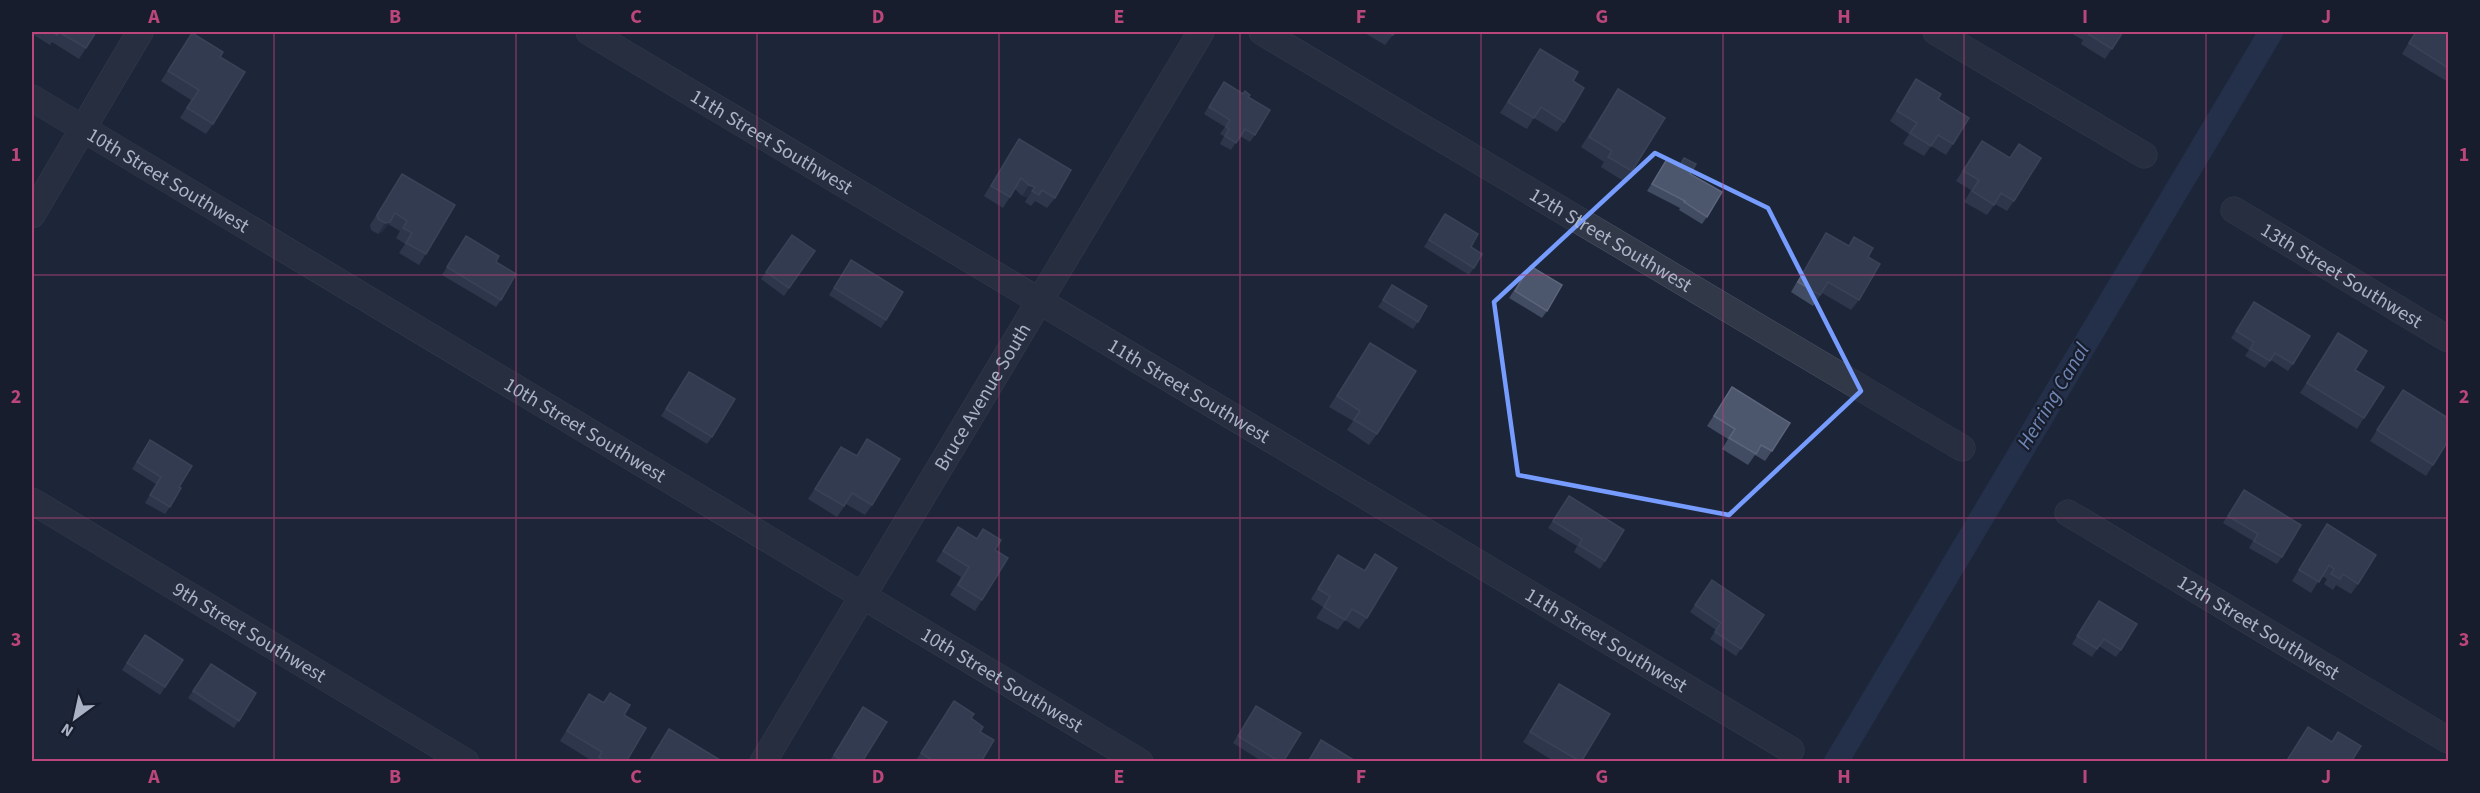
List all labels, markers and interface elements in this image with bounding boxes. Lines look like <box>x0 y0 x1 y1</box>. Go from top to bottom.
text: A <box>147 3 160 31</box>
text: B <box>389 3 401 31</box>
text: C <box>630 3 642 31</box>
text: D <box>872 3 884 31</box>
text: E <box>1114 3 1124 31</box>
text: F <box>1356 3 1366 31</box>
text: G <box>1596 3 1608 31</box>
text: H <box>1837 3 1851 31</box>
text: I <box>2082 3 2088 31</box>
text: J <box>2321 3 2331 31</box>
street label: 11th Street Southwest <box>685 83 858 202</box>
street label: 10th Street Southwest <box>81 121 255 240</box>
text: 1 <box>11 141 21 169</box>
text: 1 <box>2459 141 2469 169</box>
street label: 12th Street Southwest <box>1524 181 1697 300</box>
street label: 13th Street Southwest <box>2255 216 2428 336</box>
street label: Bruce Avenue South <box>928 318 1038 476</box>
street label: 11th Street Southwest <box>1102 332 1275 451</box>
water label: Herring Canal <box>2009 337 2097 455</box>
street label: 10th Street Southwest <box>498 371 671 490</box>
text: 2 <box>11 383 21 411</box>
text: 2 <box>2459 383 2469 411</box>
street label: 12th Street Southwest <box>2172 568 2345 687</box>
street label: 9th Street Southwest <box>167 576 331 690</box>
street label: 11th Street Southwest <box>1519 581 1693 700</box>
street label: 10th Street Southwest <box>915 621 1088 740</box>
text: 3 <box>11 626 21 654</box>
text: 3 <box>2459 626 2469 654</box>
north arrow <box>45 688 105 748</box>
text: N <box>57 718 78 742</box>
text: A <box>147 763 160 791</box>
text: B <box>389 763 401 791</box>
text: C <box>630 763 642 791</box>
text: D <box>872 763 884 791</box>
text: E <box>1114 763 1124 791</box>
text: F <box>1356 763 1366 791</box>
text: G <box>1596 763 1608 791</box>
text: H <box>1837 763 1851 791</box>
text: I <box>2082 763 2088 791</box>
text: J <box>2321 763 2331 791</box>

